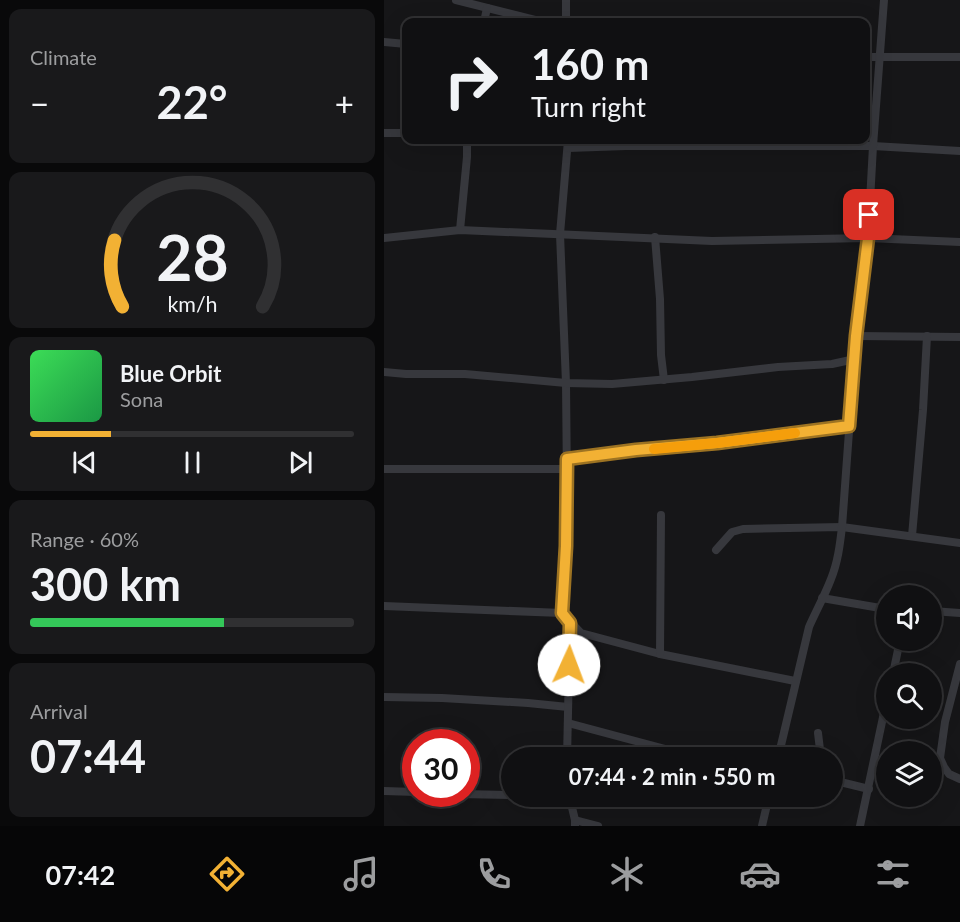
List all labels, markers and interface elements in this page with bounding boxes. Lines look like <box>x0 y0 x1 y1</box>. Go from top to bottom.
text: 160 m <box>531 39 649 89</box>
icon: right <box>432 42 510 120</box>
text: Climate <box>30 45 97 69</box>
text: 22° <box>157 75 227 129</box>
text: − <box>30 83 49 123</box>
text: + <box>335 83 354 123</box>
text: Turn right <box>531 90 646 123</box>
pin <box>843 189 894 240</box>
icon: arrive <box>852 198 885 231</box>
text: 28 <box>156 219 228 294</box>
text: km/h <box>167 291 217 317</box>
text: Blue Orbit <box>120 360 221 387</box>
text: Sona <box>120 387 163 411</box>
icon: previous <box>68 446 101 479</box>
icon: pause <box>176 446 209 479</box>
icon: next <box>284 446 317 479</box>
text: Range · 60% <box>30 527 139 551</box>
text: 300 km <box>30 557 181 611</box>
map controls <box>876 585 942 807</box>
button: sound <box>876 585 942 651</box>
position arrow <box>537 633 601 697</box>
button: search <box>876 663 942 729</box>
text: Arrival <box>30 699 88 723</box>
text: 07:44 <box>30 729 146 783</box>
speed limit sign: 30 <box>402 729 480 807</box>
button: layers <box>876 741 942 807</box>
text: 07:44 · 2 min · 550 m <box>569 763 775 790</box>
icon: directions <box>206 853 248 895</box>
icon: music <box>340 853 382 895</box>
icon: phone <box>473 853 515 895</box>
icon: climate <box>606 853 648 895</box>
icon: car <box>739 853 781 895</box>
icon: filters <box>872 853 914 895</box>
text: 07:42 <box>46 858 115 891</box>

